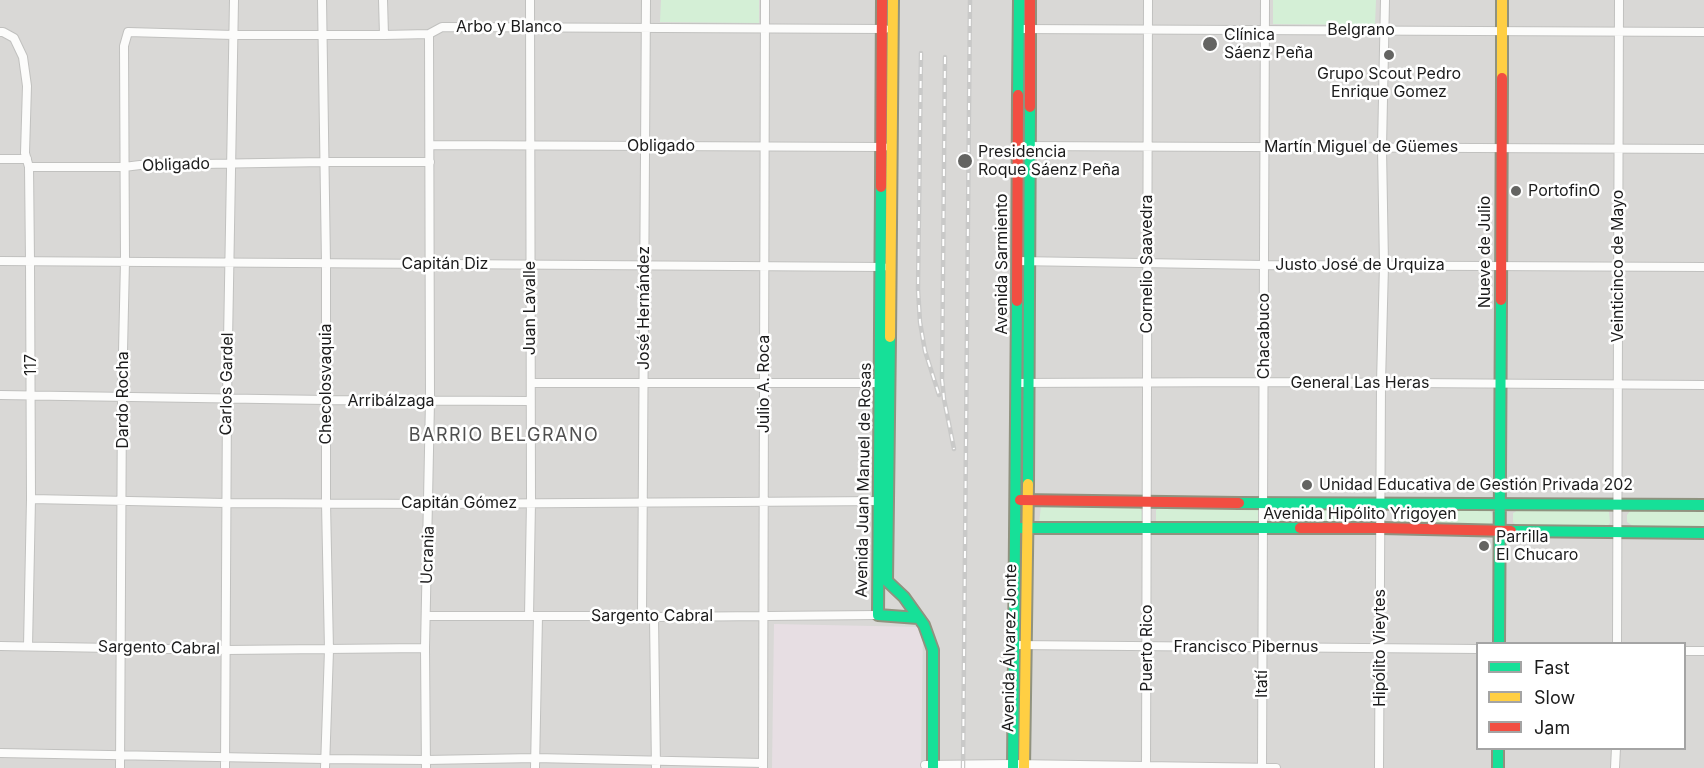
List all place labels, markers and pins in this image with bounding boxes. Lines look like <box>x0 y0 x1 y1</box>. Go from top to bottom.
place label: Clínica Sáenz Peña <box>1224 25 1313 63</box>
marker: Clínica Sáenz Peña <box>1201 35 1219 53</box>
marker: Grupo Scout Pedro Enrique Gomez <box>1382 48 1396 62</box>
place label: Grupo Scout Pedro Enrique Gomez <box>1317 64 1461 102</box>
place label: Presidencia Roque Sáenz Peña <box>978 142 1120 180</box>
marker: Presidencia Roque Sáenz Peña <box>956 152 974 170</box>
place label: PortofinO <box>1528 181 1600 201</box>
marker: PortofinO <box>1509 184 1523 198</box>
place label: Unidad Educativa de Gestión Privada 202 <box>1319 475 1633 495</box>
marker: Unidad Educativa de Gestión Privada 202 <box>1300 478 1314 492</box>
place label: Parrilla El Chucaro <box>1496 527 1578 565</box>
marker: Parrilla El Chucaro <box>1477 539 1491 553</box>

